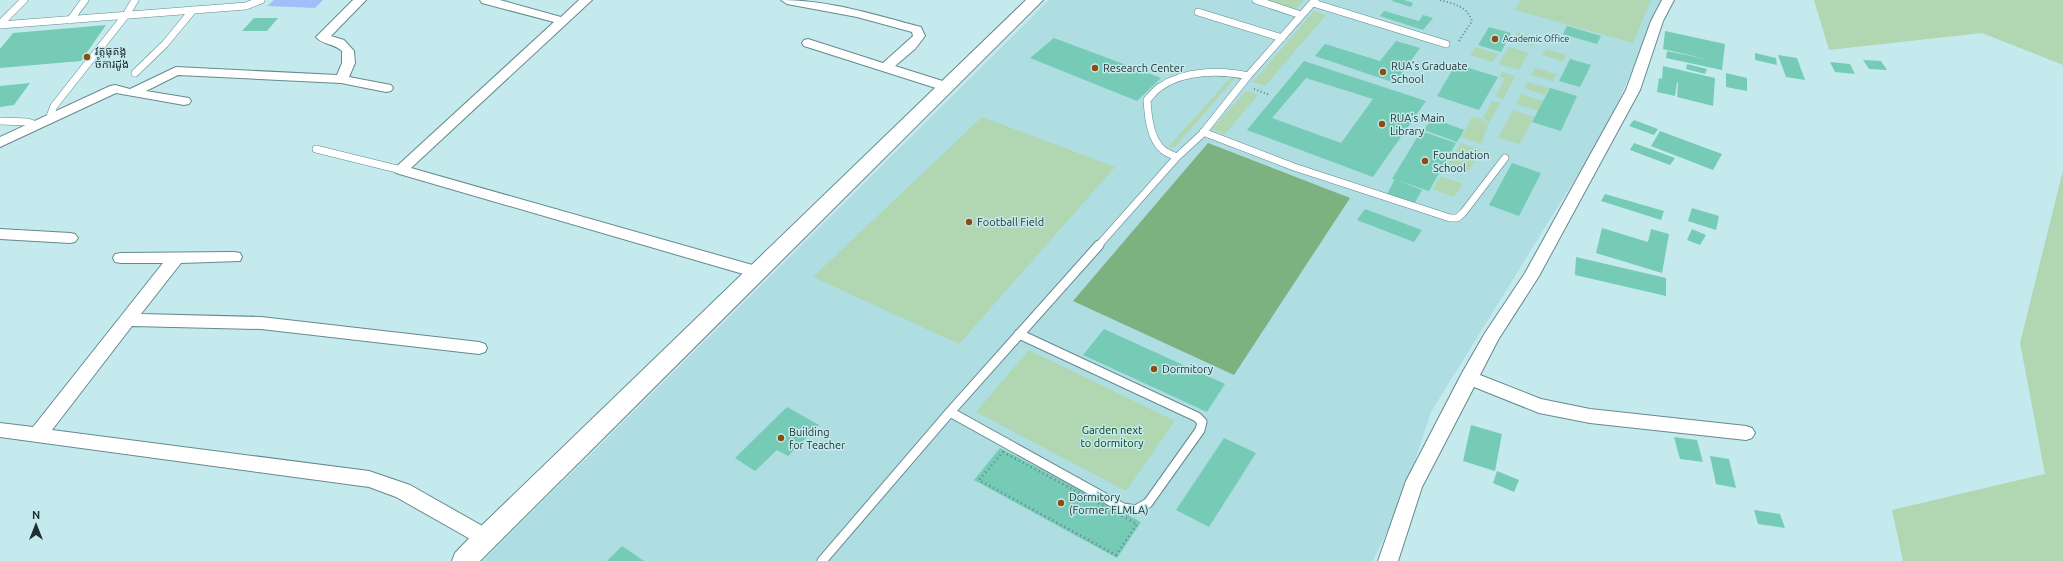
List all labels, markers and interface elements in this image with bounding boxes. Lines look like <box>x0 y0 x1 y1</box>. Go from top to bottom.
marker: Academic Office <box>1490 34 1500 44</box>
place label: Academic Office <box>1503 34 1569 44</box>
place label: វត្តធុតង្គ ចំការដូង <box>95 45 129 71</box>
marker: វត្តធុតង្គ ចំការដូង <box>82 52 92 62</box>
place label: RUA's Graduate School <box>1391 60 1468 85</box>
place label: Research Center <box>1103 62 1185 74</box>
marker: Research Center <box>1090 63 1100 73</box>
marker: RUA's Graduate School <box>1378 67 1388 77</box>
place label: RUA's Main Library <box>1390 112 1445 137</box>
marker: RUA's Main Library <box>1377 119 1387 129</box>
place label: Foundation School <box>1433 149 1490 174</box>
marker: Foundation School <box>1420 156 1430 166</box>
place label: Football Field <box>977 216 1044 228</box>
marker: Football Field <box>964 217 974 227</box>
place label: Dormitory <box>1162 363 1214 375</box>
marker: Dormitory <box>1149 364 1159 374</box>
park label: Garden next to dormitory <box>1081 424 1144 449</box>
place label: Building for Teacher <box>789 426 846 451</box>
marker: Building for Teacher <box>776 433 786 443</box>
place label: Dormitory (Former FLMLA) <box>1069 491 1149 517</box>
marker: Dormitory (Former FLMLA) <box>1056 498 1066 508</box>
north arrow <box>16 505 56 545</box>
text: N <box>32 509 40 521</box>

